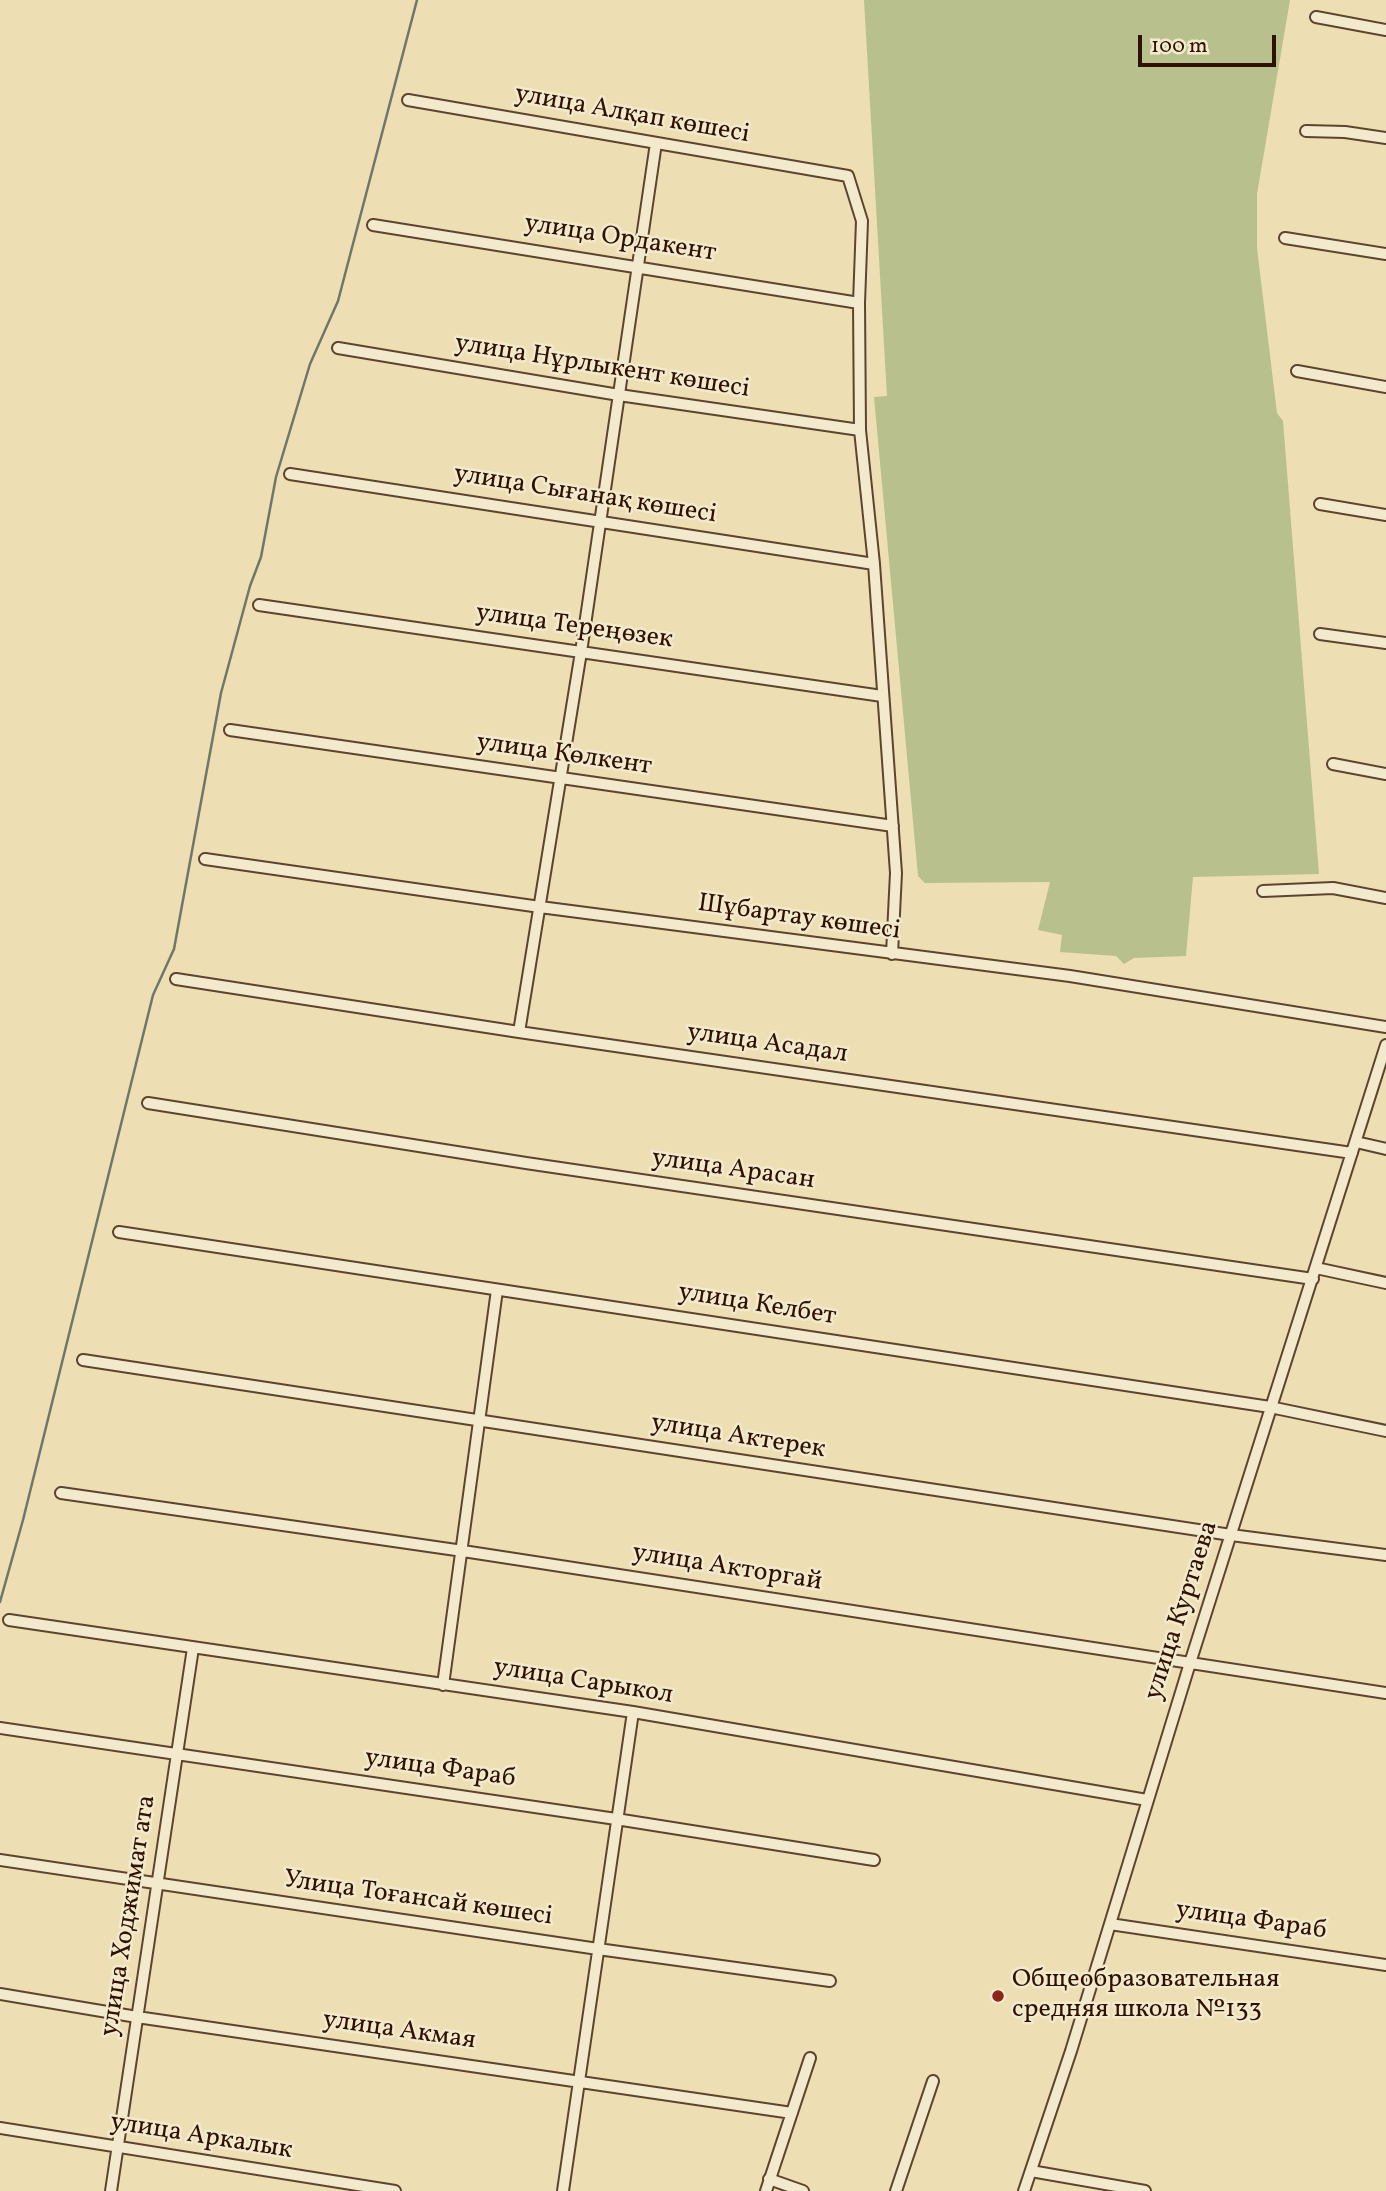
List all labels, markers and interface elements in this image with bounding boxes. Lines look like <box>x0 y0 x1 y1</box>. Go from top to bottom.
scale bar <box>1141 21 1279 65</box>
text: 100 m <box>1151 32 1208 61</box>
street label: улица Алқап көшесі <box>512 80 752 152</box>
street label: улица Ордакент <box>522 209 718 271</box>
street label: улица Нұрлыкент көшесі <box>452 329 752 407</box>
street label: улица Сығанақ көшесі <box>451 460 719 532</box>
street label: улица Тереңөзек <box>473 599 675 657</box>
street label: улица Көлкент <box>474 728 654 784</box>
street label: Шұбартау көшесі <box>696 889 902 949</box>
street label: улица Асадал <box>685 1018 849 1072</box>
street label: улица Арасан <box>650 1144 816 1198</box>
street label: улица Келбет <box>676 1278 838 1334</box>
street label: улица Актерек <box>649 1409 827 1467</box>
street label: улица Куртаева <box>1139 1517 1227 1705</box>
street label: улица Акторгай <box>630 1539 824 1599</box>
street label: улица Сарыкол <box>491 1653 675 1713</box>
street label: улица Фараб <box>362 1744 518 1796</box>
street label: улица Ходжимат ата <box>95 1793 165 2039</box>
street label: Улица Тоғансай көшесі <box>282 1866 554 1934</box>
street label: улица Фараб <box>1173 1896 1329 1948</box>
place label: Общеобразовательная средняя школа №133 <box>1012 1965 1280 2026</box>
marker: Общеобразовательная средняя школа №133 <box>990 1988 1006 2004</box>
street label: улица Акмая <box>321 2006 477 2058</box>
street label: улица Аркалык <box>108 2108 294 2168</box>

